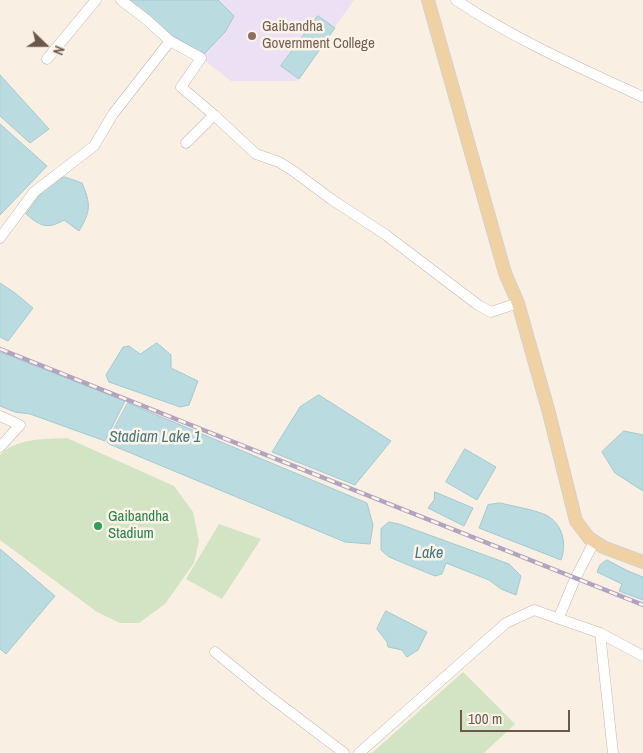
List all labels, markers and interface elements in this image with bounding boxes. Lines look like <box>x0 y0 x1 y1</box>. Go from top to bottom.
place label: Gaibandha Government College <box>262 18 375 53</box>
north arrow <box>20 20 70 70</box>
marker: Gaibandha Government College <box>246 30 258 42</box>
text: N <box>49 43 69 58</box>
water label: Stadiam Lake 1 <box>109 428 201 448</box>
place label: Gaibandha Stadium <box>108 508 169 543</box>
marker: Gaibandha Stadium <box>92 520 104 532</box>
water label: Lake <box>415 544 443 564</box>
scale bar <box>463 700 573 732</box>
text: 100 m <box>468 708 502 729</box>

